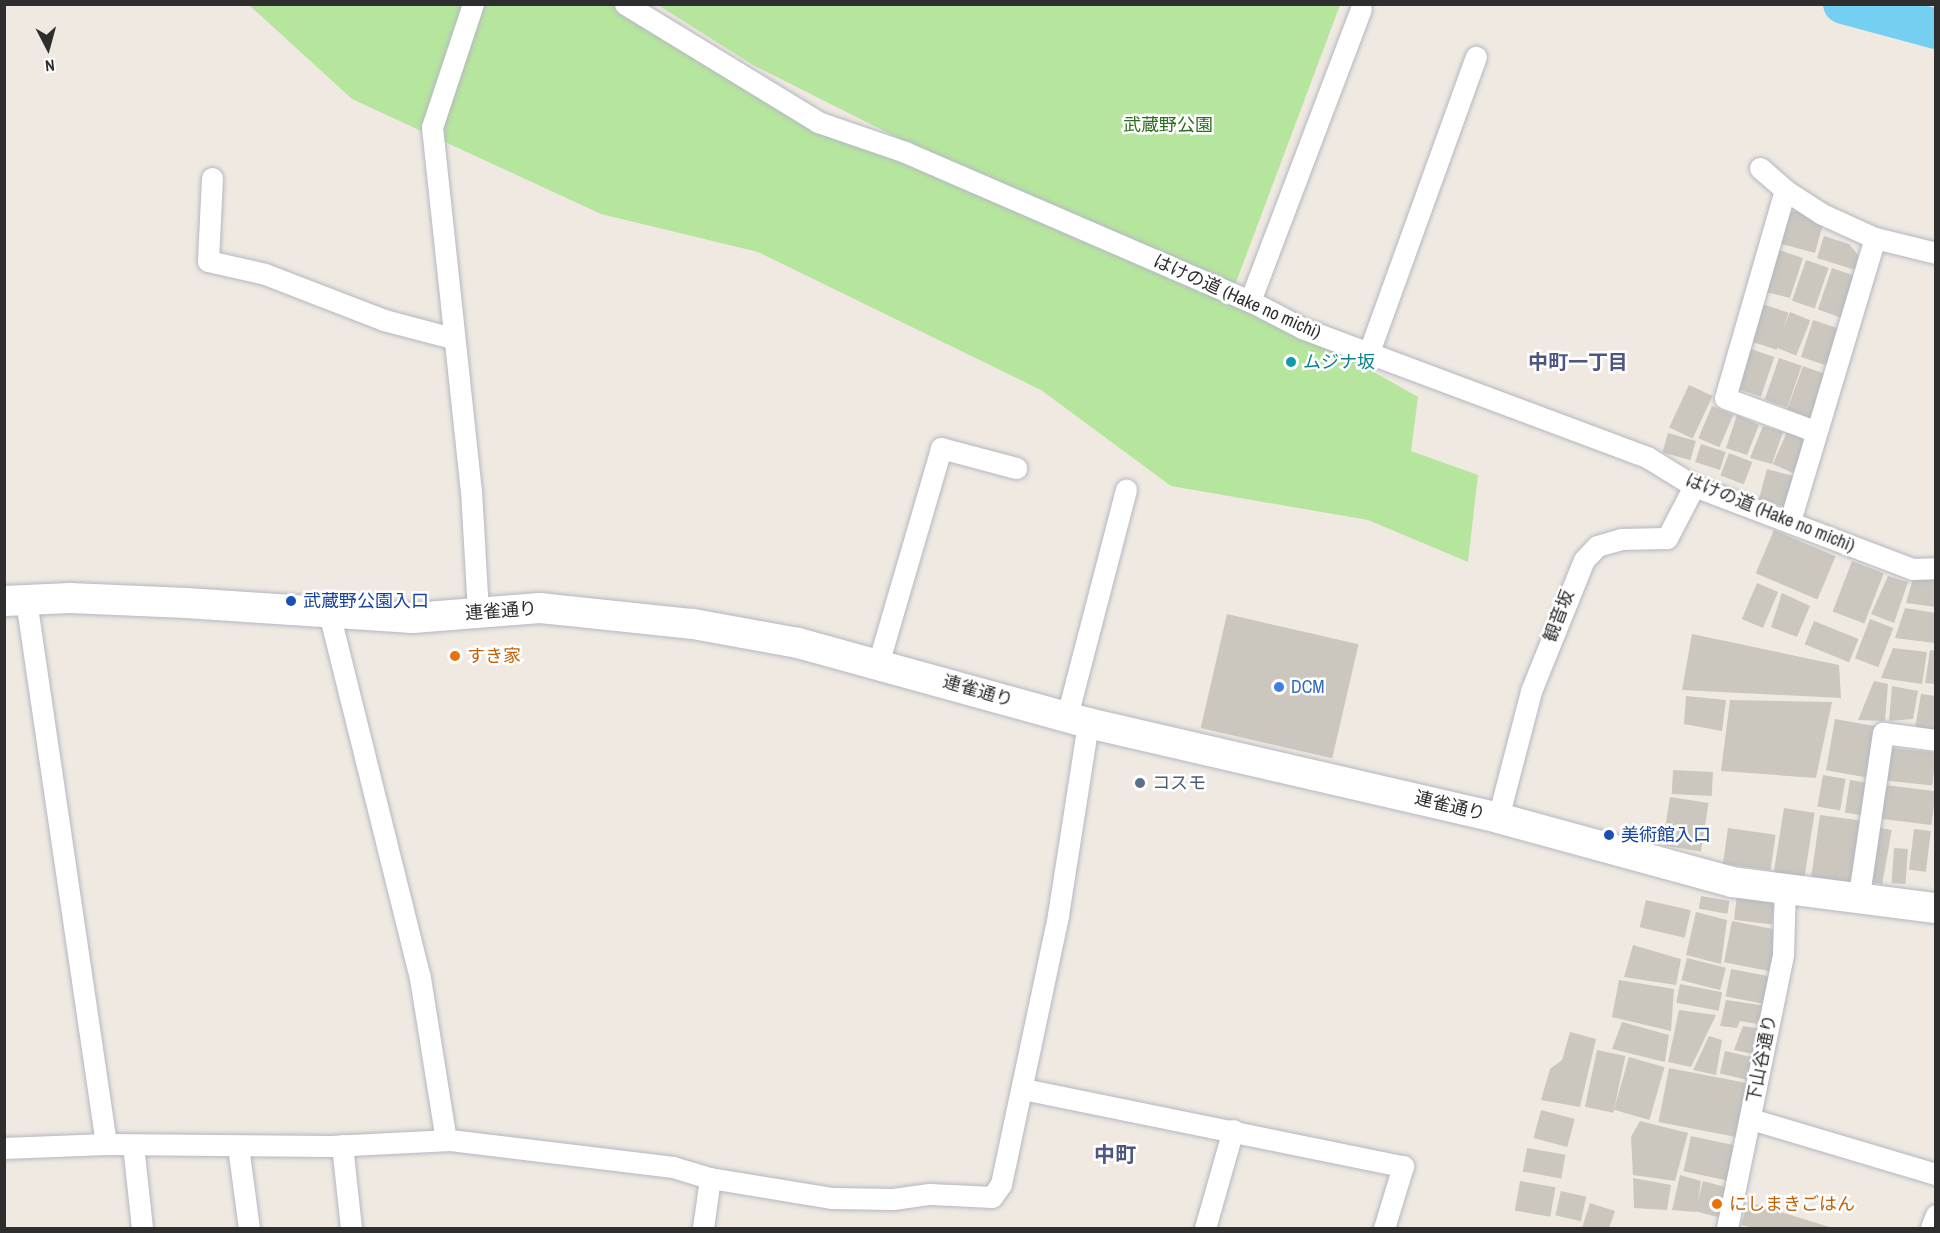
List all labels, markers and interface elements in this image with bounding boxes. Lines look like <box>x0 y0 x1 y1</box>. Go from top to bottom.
north arrow <box>18 18 78 78</box>
text: N <box>44 54 56 77</box>
park label: 武蔵野公園 <box>1123 114 1213 136</box>
street label: はけの道 (Hake no michi) <box>1150 250 1324 344</box>
district label: 中町一丁目 <box>1528 349 1628 373</box>
place label: ムジナ坂 <box>1303 351 1375 373</box>
marker: ムジナ坂 <box>1284 355 1298 369</box>
street label: はけの道 (Hake no michi) <box>1682 469 1858 557</box>
street label: 観音坂 <box>1539 587 1579 645</box>
place label: 武蔵野公園入口 <box>303 590 429 612</box>
marker: 武蔵野公園入口 <box>284 594 298 608</box>
street label: 連雀通り <box>464 598 538 624</box>
place label: すき家 <box>467 645 521 667</box>
marker: すき家 <box>448 649 462 663</box>
street label: 連雀通り <box>940 671 1016 711</box>
place label: DCM <box>1291 676 1325 698</box>
marker: DCM <box>1272 680 1286 694</box>
place label: コスモ <box>1152 772 1206 794</box>
marker: コスモ <box>1133 776 1147 790</box>
street label: 連雀通り <box>1412 787 1488 825</box>
place label: 美術館入口 <box>1621 824 1711 846</box>
marker: 美術館入口 <box>1602 828 1616 842</box>
street label: 下山谷通り <box>1743 1013 1781 1105</box>
district label: 中町 <box>1094 1142 1136 1168</box>
place label: にしまきごはん <box>1729 1193 1855 1215</box>
marker: にしまきごはん <box>1710 1197 1724 1211</box>

